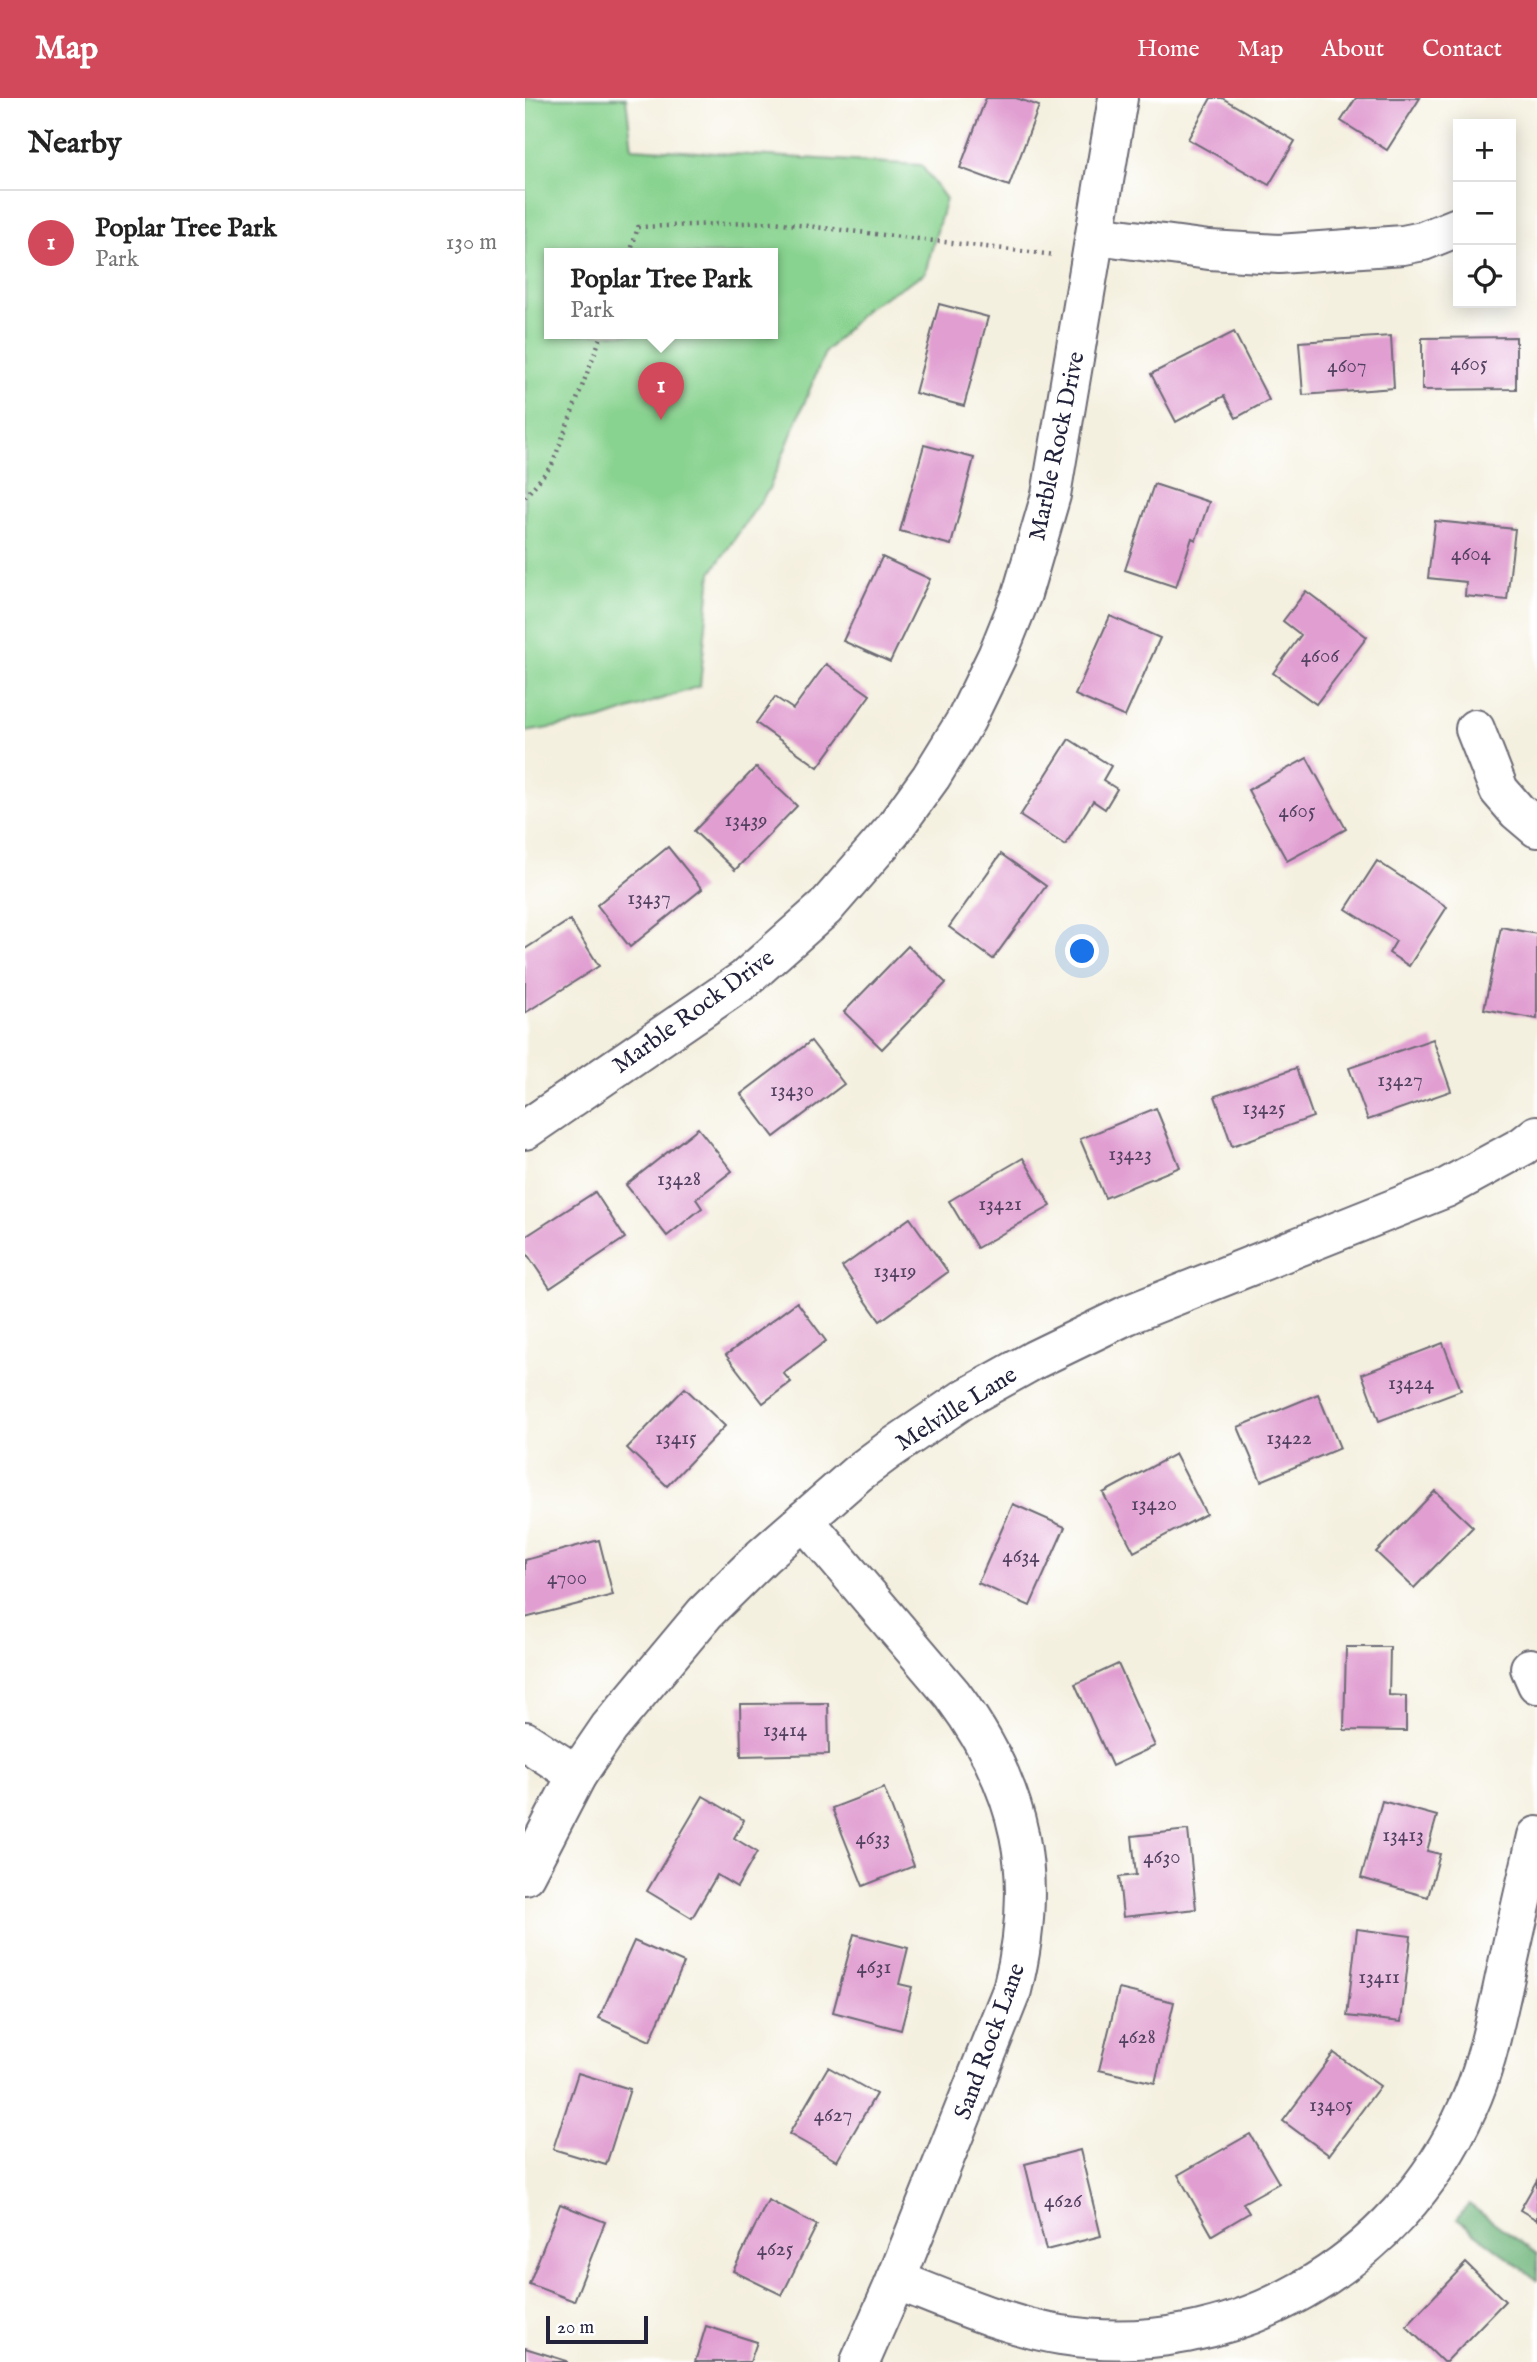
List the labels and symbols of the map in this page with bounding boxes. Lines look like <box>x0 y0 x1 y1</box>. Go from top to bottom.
street label: Marble Rock Drive <box>1022 349 1093 544</box>
house number: 4605 <box>1450 351 1488 378</box>
house number: 4607 <box>1327 353 1367 380</box>
pin: 1 <box>638 362 684 420</box>
house number: 4604 <box>1451 541 1492 568</box>
house number: 4606 <box>1301 643 1340 670</box>
house number: 4605 <box>1278 798 1316 825</box>
house number: 13439 <box>725 807 767 834</box>
house number: 13437 <box>627 885 671 912</box>
your location <box>1065 934 1099 968</box>
street label: Marble Rock Drive <box>607 943 781 1081</box>
house number: 13427 <box>1377 1067 1423 1094</box>
house number: 13430 <box>770 1077 814 1104</box>
house number: 13425 <box>1242 1095 1286 1122</box>
house number: 13423 <box>1108 1141 1152 1168</box>
house number: 13428 <box>657 1166 701 1193</box>
house number: 13421 <box>978 1191 1022 1218</box>
house number: 13419 <box>874 1258 916 1285</box>
street label: Melville Lane <box>890 1360 1023 1459</box>
house number: 13424 <box>1388 1370 1435 1397</box>
house number: 13415 <box>655 1425 697 1452</box>
house number: 13422 <box>1266 1425 1312 1452</box>
house number: 13420 <box>1131 1491 1177 1518</box>
house number: 4634 <box>1002 1543 1040 1570</box>
house number: 4700 <box>547 1565 587 1592</box>
house number: 13414 <box>763 1717 808 1744</box>
house number: 13413 <box>1382 1822 1424 1849</box>
house number: 4633 <box>856 1825 890 1852</box>
house number: 4630 <box>1143 1844 1181 1871</box>
house number: 4631 <box>857 1954 891 1981</box>
street label: Sand Rock Lane <box>948 1959 1033 2124</box>
house number: 13411 <box>1358 1964 1400 1991</box>
house number: 4628 <box>1118 2024 1156 2051</box>
house number: 13405 <box>1309 2092 1353 2119</box>
house number: 4627 <box>814 2102 852 2129</box>
house number: 4626 <box>1044 2188 1083 2215</box>
house number: 4625 <box>757 2236 794 2263</box>
scale bar <box>546 2313 647 2345</box>

